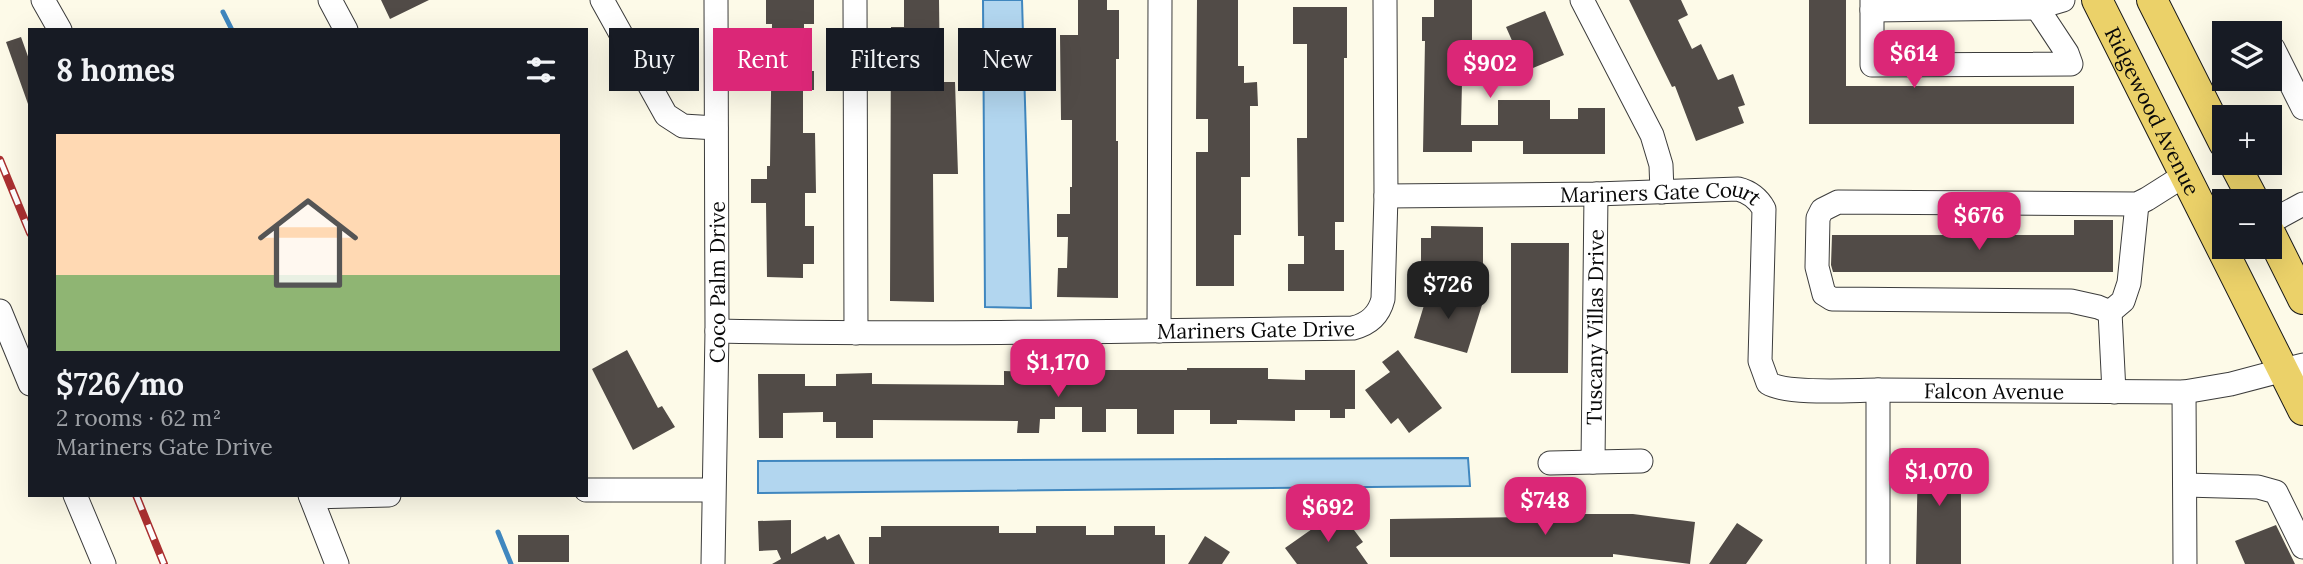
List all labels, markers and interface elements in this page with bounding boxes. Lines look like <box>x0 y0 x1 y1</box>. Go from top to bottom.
map controls <box>2212 21 2282 259</box>
button: layers <box>2212 21 2282 91</box>
street label: Ridgewood Avenue <box>2099 22 2206 200</box>
chip: Buy <box>609 28 699 91</box>
chip: Rent <box>713 28 812 91</box>
chip: Filters <box>826 28 944 91</box>
chip: New <box>958 28 1056 91</box>
pin: $614 <box>1873 31 1955 90</box>
text: $614 <box>1890 38 1938 67</box>
pin: $902 <box>1449 41 1531 100</box>
text: $902 <box>1463 48 1517 77</box>
text: 8 homes <box>56 51 175 89</box>
icon: filters <box>522 51 560 89</box>
button: + <box>2212 105 2282 175</box>
street label: Mariners Gate Court <box>1560 174 1768 211</box>
icon: home <box>245 180 371 306</box>
button: − <box>2212 189 2282 259</box>
pin: $676 <box>1938 192 2020 252</box>
text: $676 <box>1954 200 2004 229</box>
street label: Coco Palm Drive <box>703 201 731 363</box>
street label: Tuscany Villas Drive <box>1580 229 1609 425</box>
pin: $726 <box>1407 262 1489 321</box>
text: $726 <box>1423 269 1473 298</box>
street label: Mariners Gate Drive <box>1157 314 1355 344</box>
pin: $1,170 <box>1001 340 1115 399</box>
text: $1,170 <box>1026 347 1090 376</box>
text: $726/mo <box>56 365 184 403</box>
street label: Falcon Avenue <box>1924 377 2064 405</box>
text: 2 rooms · 62 m² <box>56 403 221 432</box>
text: Mariners Gate Drive <box>56 432 273 461</box>
pin: $1,070 <box>1882 448 1996 508</box>
text: $1,070 <box>1905 456 1973 485</box>
pin: $748 <box>1504 477 1586 537</box>
pin: $692 <box>1287 484 1369 544</box>
text: $748 <box>1520 485 1570 514</box>
text: $692 <box>1302 492 1354 521</box>

